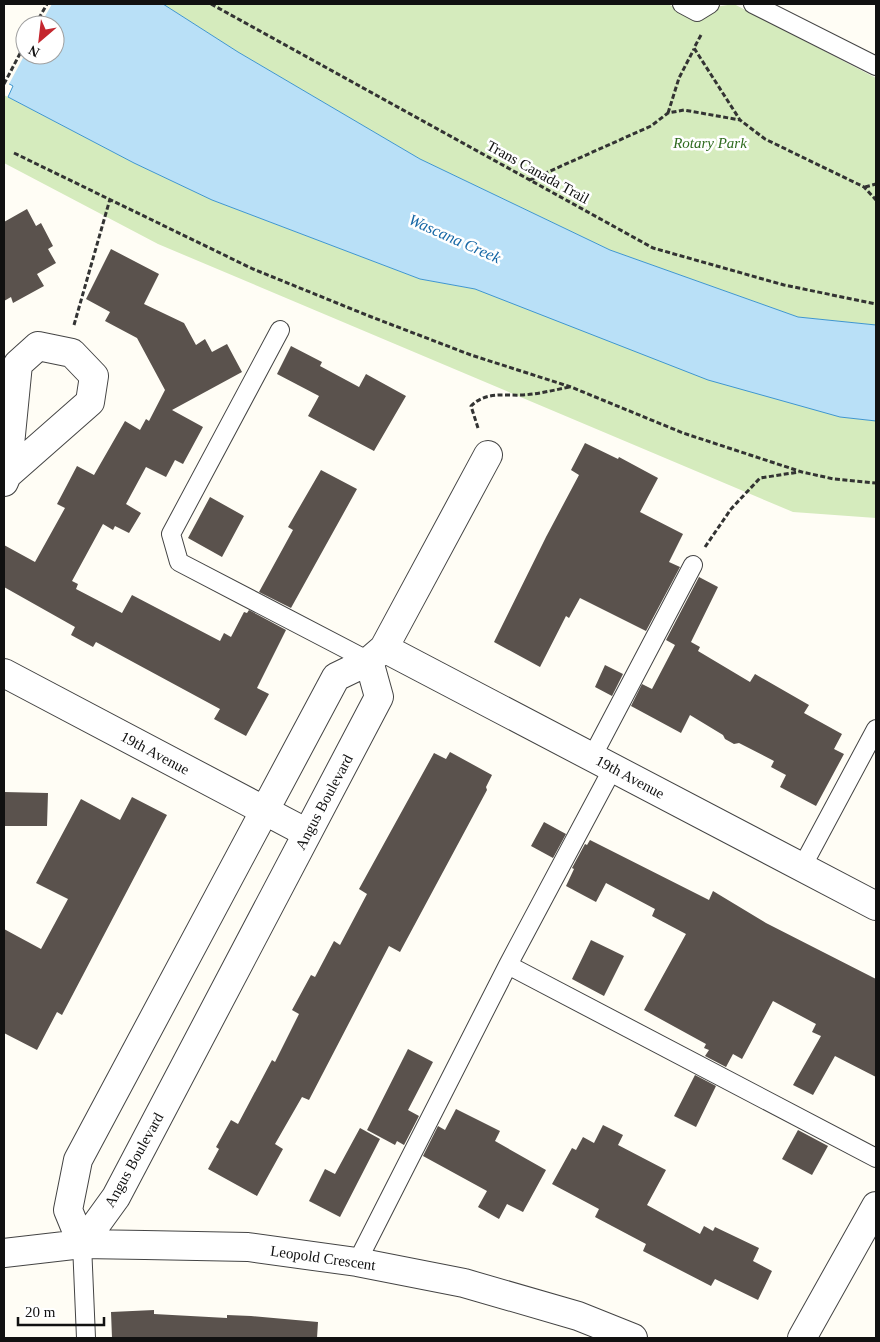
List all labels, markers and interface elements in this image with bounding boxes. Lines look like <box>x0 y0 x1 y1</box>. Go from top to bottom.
north arrow <box>15 15 65 65</box>
text: N <box>26 42 42 60</box>
park label: Rotary Park <box>672 135 747 151</box>
street label: Trans Canada Trail <box>484 137 592 207</box>
water label: Wascana Creek <box>406 211 504 267</box>
street label: 19th Avenue <box>118 728 192 778</box>
street label: Angus Boulevard <box>292 751 356 852</box>
street label: 19th Avenue <box>593 752 667 802</box>
street label: Angus Boulevard <box>101 1110 167 1210</box>
street label: Leopold Crescent <box>269 1243 378 1273</box>
scale bar <box>18 1294 104 1326</box>
text: 20 m <box>25 1304 56 1320</box>

